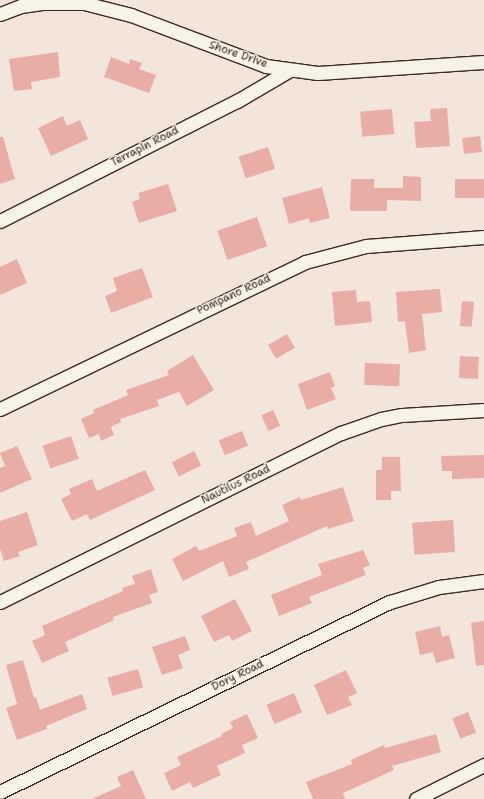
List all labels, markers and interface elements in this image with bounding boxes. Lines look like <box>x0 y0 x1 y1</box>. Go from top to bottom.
street label: Shore Drive <box>207 39 269 71</box>
street label: Terrapin Road <box>109 124 181 170</box>
street label: Pompano Road <box>195 272 273 318</box>
street label: Nautilus Road <box>199 463 273 507</box>
street label: Dory Road <box>210 658 266 694</box>

